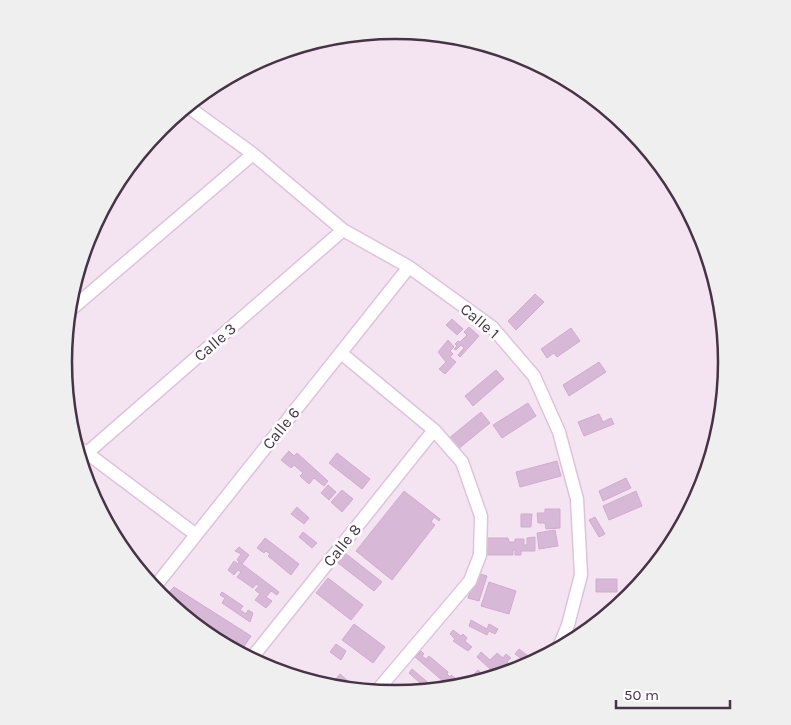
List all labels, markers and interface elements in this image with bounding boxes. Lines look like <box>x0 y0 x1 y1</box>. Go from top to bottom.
street label: Calle 1 <box>457 299 503 343</box>
street label: Calle 3 <box>190 319 240 365</box>
street label: Calle 6 <box>258 403 304 453</box>
street label: Calle 8 <box>319 520 365 570</box>
scale bar <box>616 678 730 710</box>
text: 50 m <box>624 686 659 704</box>

